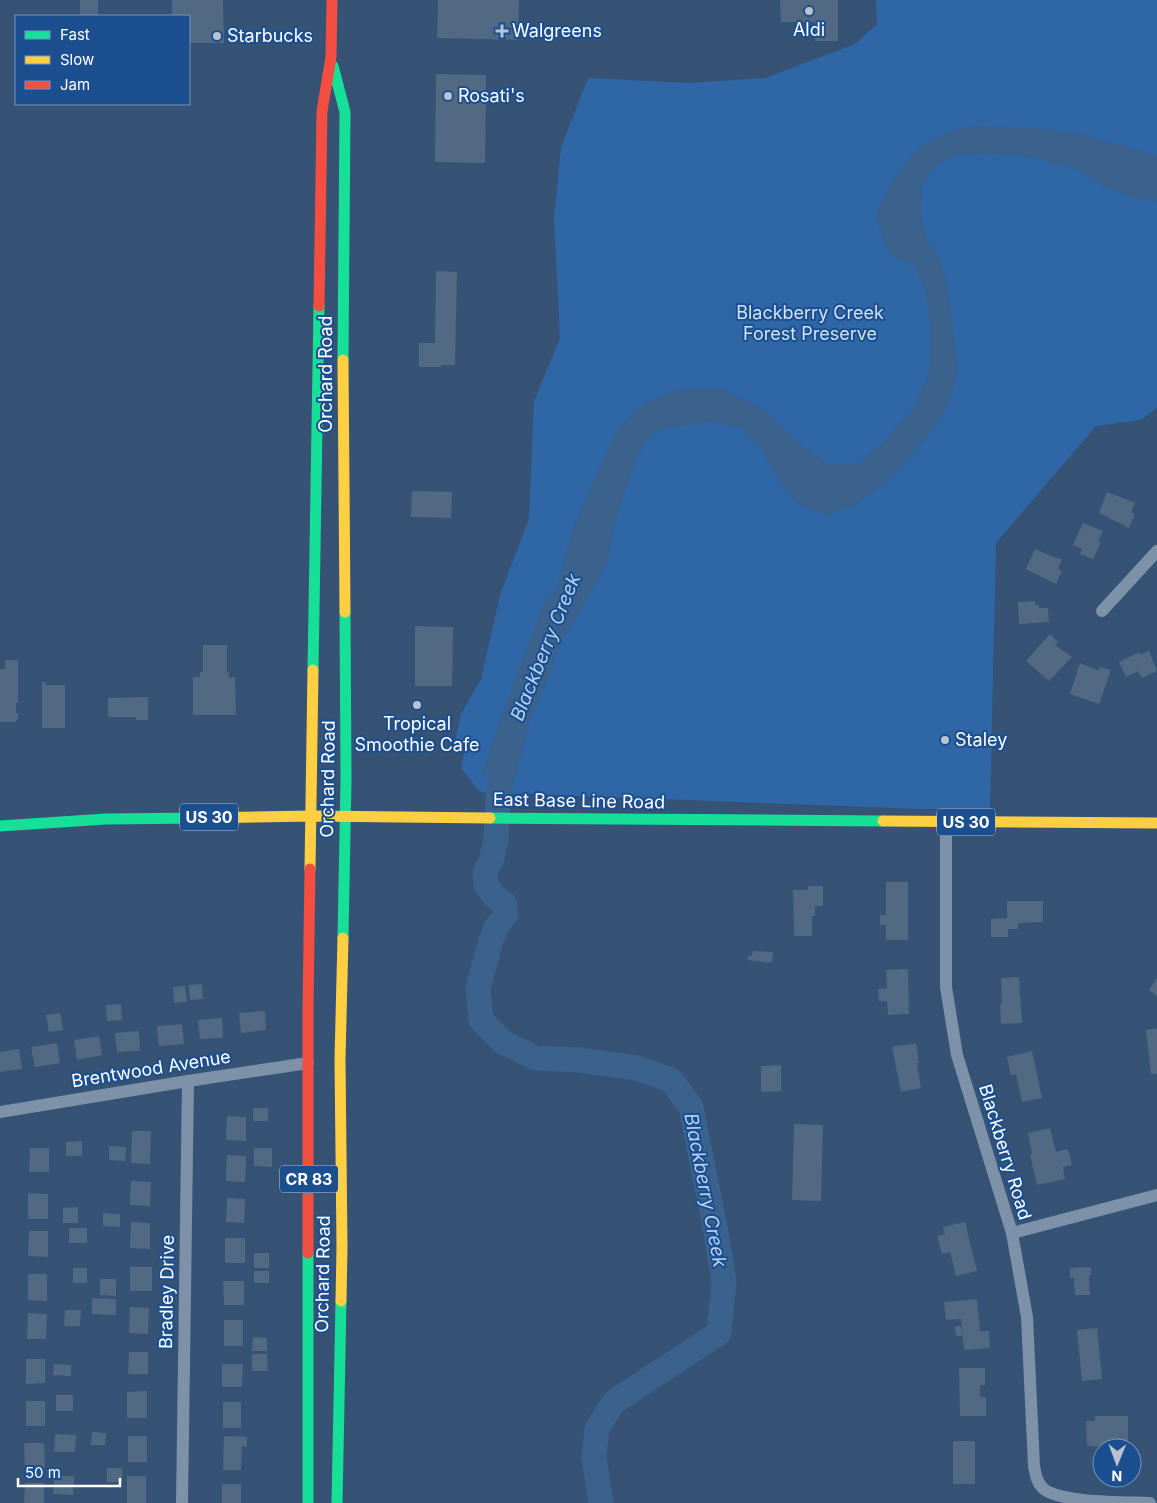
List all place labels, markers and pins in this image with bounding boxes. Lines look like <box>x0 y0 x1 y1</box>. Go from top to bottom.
marker: Aldi <box>803 5 815 17</box>
place label: Aldi <box>793 19 825 40</box>
place label: Walgreens <box>512 20 602 41</box>
place label: Starbucks <box>227 25 313 46</box>
marker: Walgreens <box>496 25 508 37</box>
marker: Starbucks <box>211 30 223 42</box>
place label: Rosati's <box>458 85 525 106</box>
marker: Rosati's <box>442 90 454 102</box>
marker: Tropical Smoothie Cafe <box>411 699 423 711</box>
place label: Tropical Smoothie Cafe <box>354 713 480 755</box>
place label: Staley <box>955 729 1007 750</box>
marker: Staley <box>939 734 951 746</box>

